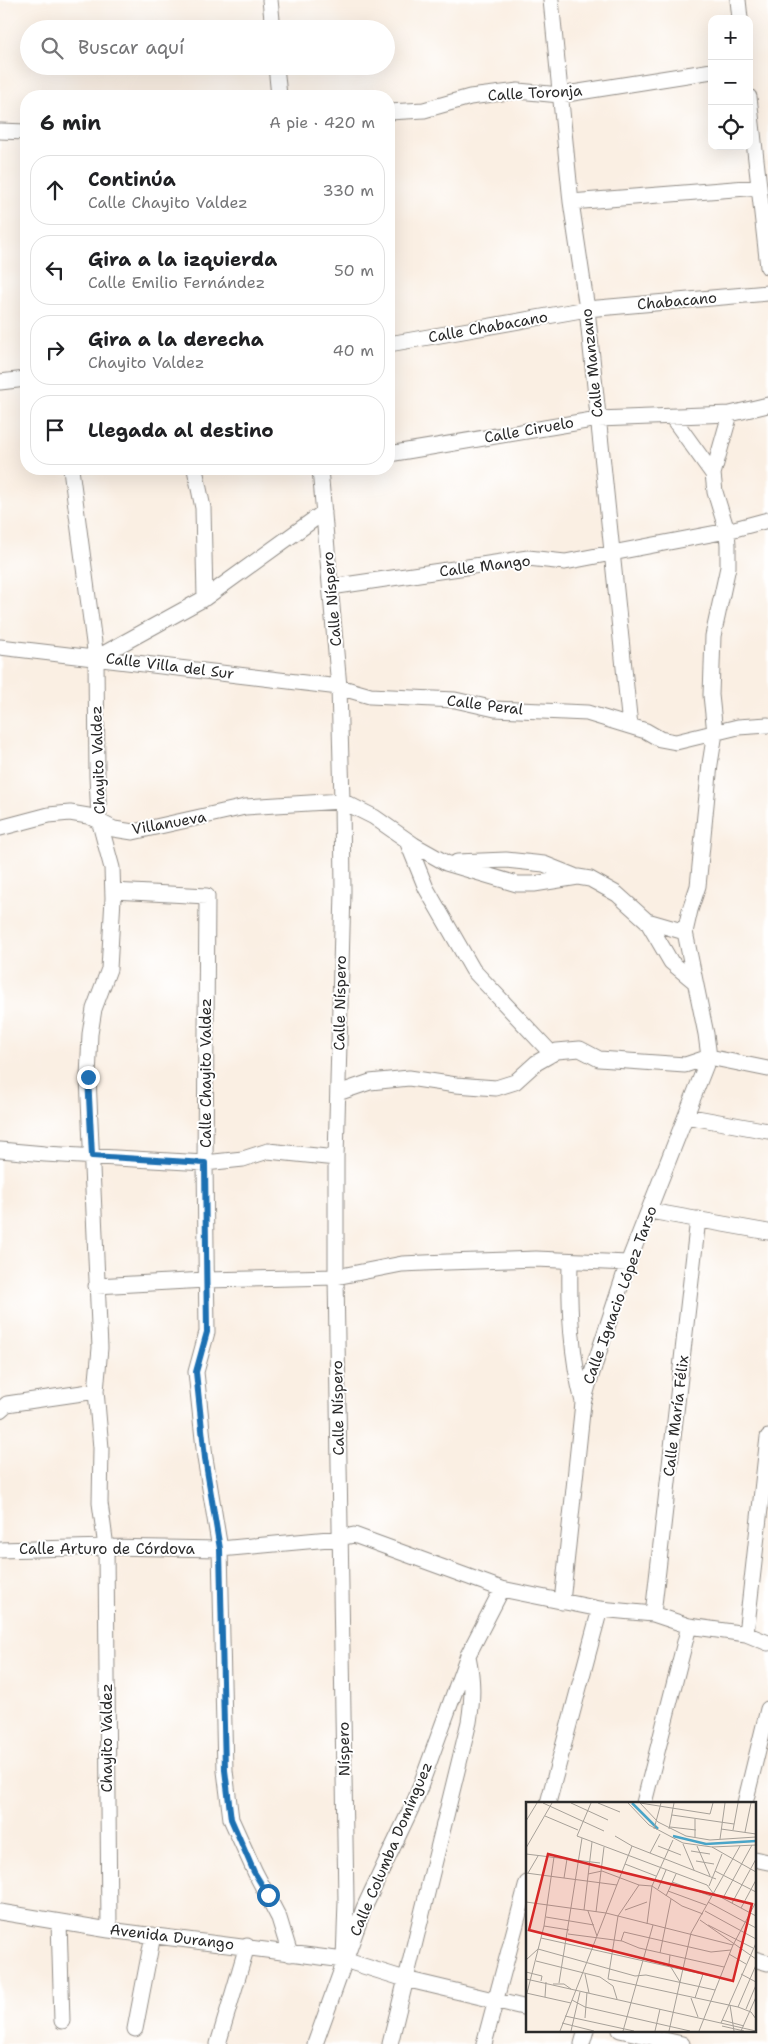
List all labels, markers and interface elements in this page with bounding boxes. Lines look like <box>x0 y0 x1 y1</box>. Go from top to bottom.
map controls <box>708 15 753 150</box>
button: + <box>708 15 753 60</box>
search box <box>20 20 395 75</box>
icon: search <box>38 34 66 62</box>
text: Buscar aquí <box>78 35 184 60</box>
button: − <box>708 60 753 105</box>
street label: Calle Toronja <box>487 80 584 105</box>
button: locate <box>708 105 753 150</box>
text: 6 min <box>40 109 101 137</box>
text: A pie · 420 m <box>269 112 375 133</box>
text: Continúa <box>88 167 176 192</box>
icon: ahead <box>41 176 69 204</box>
text: 330 m <box>322 180 374 201</box>
text: Calle Chayito Valdez <box>88 192 248 213</box>
text: Gira a la izquierda <box>88 247 277 272</box>
icon: left <box>41 256 69 284</box>
text: 50 m <box>334 260 374 281</box>
text: Calle Emilio Fernández <box>88 272 265 293</box>
street label: Chabacano <box>636 288 718 314</box>
street label: Calle Chabacano <box>427 307 549 347</box>
street label: Calle Manzano <box>576 307 608 419</box>
text: Gira a la derecha <box>88 327 264 352</box>
icon: right <box>41 336 69 364</box>
text: 40 m <box>332 340 374 361</box>
text: Chayito Valdez <box>88 352 204 373</box>
street label: Calle Ciruelo <box>483 412 575 448</box>
icon: arrive <box>41 416 69 444</box>
text: Llegada al destino <box>88 418 274 443</box>
street label: Calle Mango <box>438 550 532 582</box>
street label: Calle Níspero <box>318 551 346 647</box>
street label: Calle Villa del Sur <box>105 648 235 684</box>
street label: Calle Peral <box>446 690 525 720</box>
street label: Chayito Valdez <box>86 705 110 815</box>
street label: Villanueva <box>130 806 209 839</box>
street label: Calle Níspero <box>329 955 351 1051</box>
street label: Calle Chayito Valdez <box>196 998 216 1148</box>
route end <box>77 1066 100 1089</box>
street label: Calle Ignacio López Tarso <box>578 1203 662 1387</box>
street label: Calle María Félix <box>659 1354 693 1478</box>
street label: Calle Níspero <box>327 1360 349 1456</box>
street label: Calle Arturo de Córdova <box>19 1539 196 1559</box>
street label: Chayito Valdez <box>97 1683 117 1793</box>
street label: Níspero <box>334 1722 354 1776</box>
street label: Calle Columba Domínguez <box>345 1759 437 1939</box>
inset map <box>526 1802 756 2032</box>
route start <box>257 1884 280 1907</box>
street label: Avenida Durango <box>109 1919 235 1955</box>

